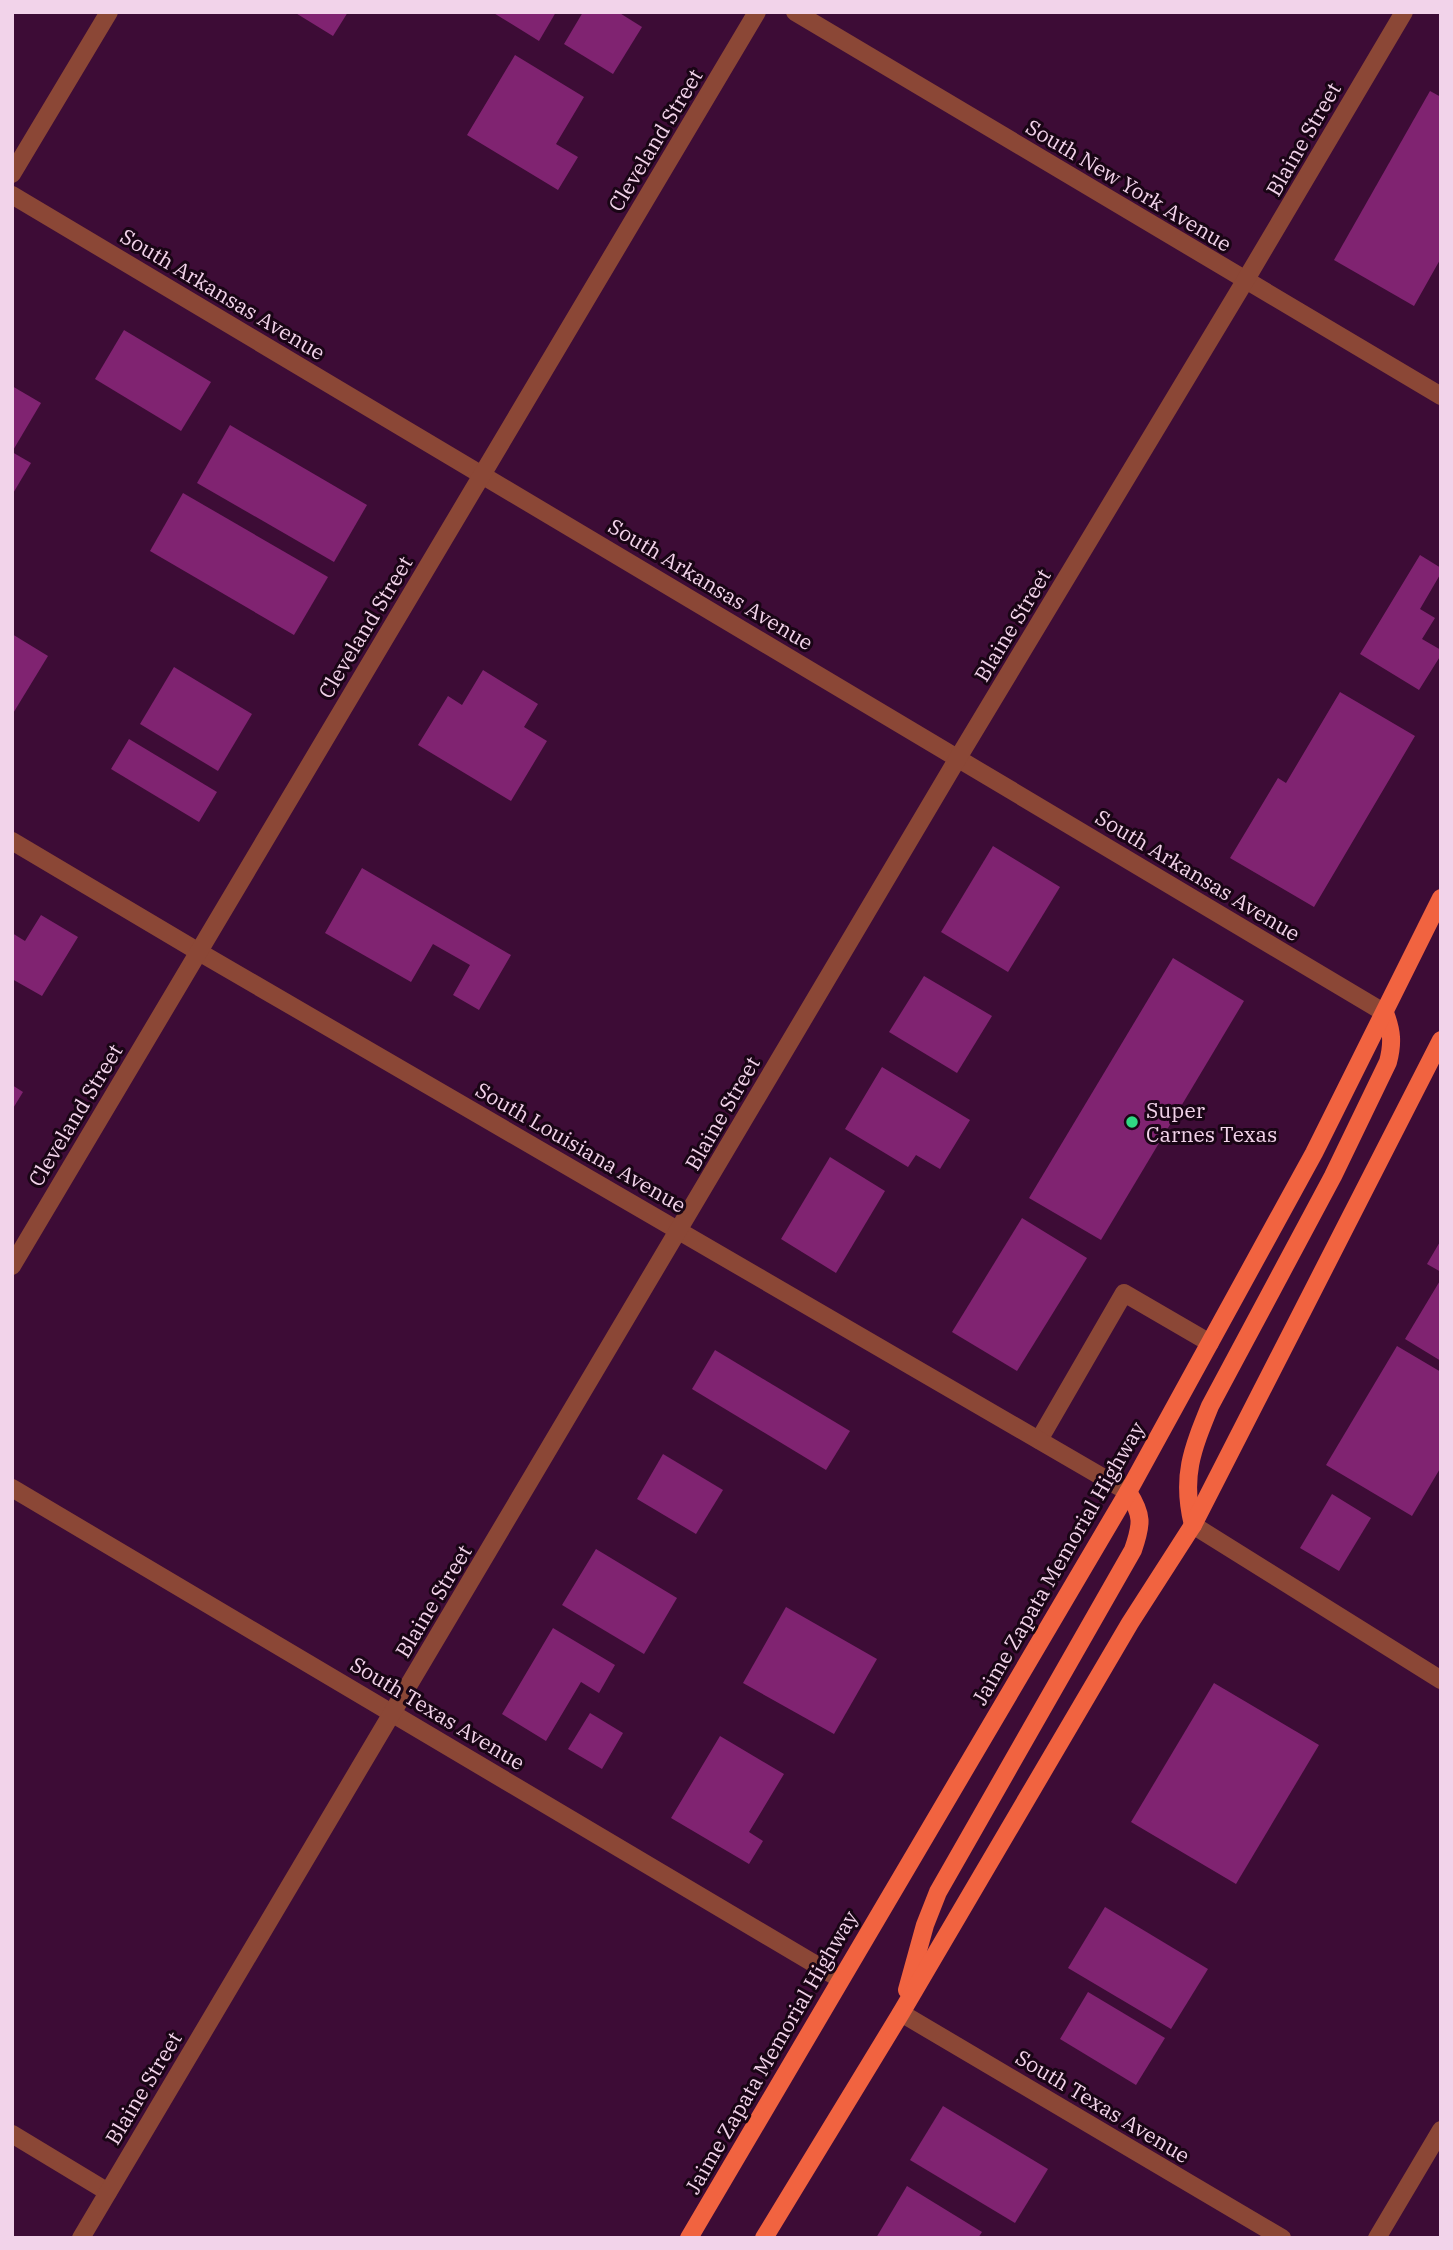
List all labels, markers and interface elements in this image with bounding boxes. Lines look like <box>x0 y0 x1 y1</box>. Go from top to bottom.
street label: Cleveland Street <box>601 64 709 216</box>
street label: Blaine Street <box>1259 77 1347 201</box>
street label: South New York Avenue <box>1021 112 1237 258</box>
street label: South Arkansas Avenue <box>115 222 331 366</box>
street label: South Arkansas Avenue <box>603 512 819 656</box>
street label: Cleveland Street <box>311 551 419 703</box>
street label: Blaine Street <box>967 563 1057 687</box>
street label: South Arkansas Avenue <box>1090 803 1306 947</box>
street label: Cleveland Street <box>21 1039 129 1191</box>
street label: Blaine Street <box>678 1051 766 1175</box>
street label: South Louisiana Avenue <box>471 1075 691 1219</box>
place label: Super Carnes Texas <box>1146 1096 1277 1148</box>
marker: Super Carnes Texas <box>1124 1114 1140 1130</box>
street label: Jaime Zapata Memorial Highway <box>965 1416 1151 1710</box>
street label: Blaine Street <box>388 1539 478 1663</box>
street label: South Texas Avenue <box>346 1650 530 1776</box>
street label: Jaime Zapata Memorial Highway <box>678 1905 864 2199</box>
street label: Blaine Street <box>98 2026 188 2150</box>
street label: South Texas Avenue <box>1011 2043 1195 2169</box>

